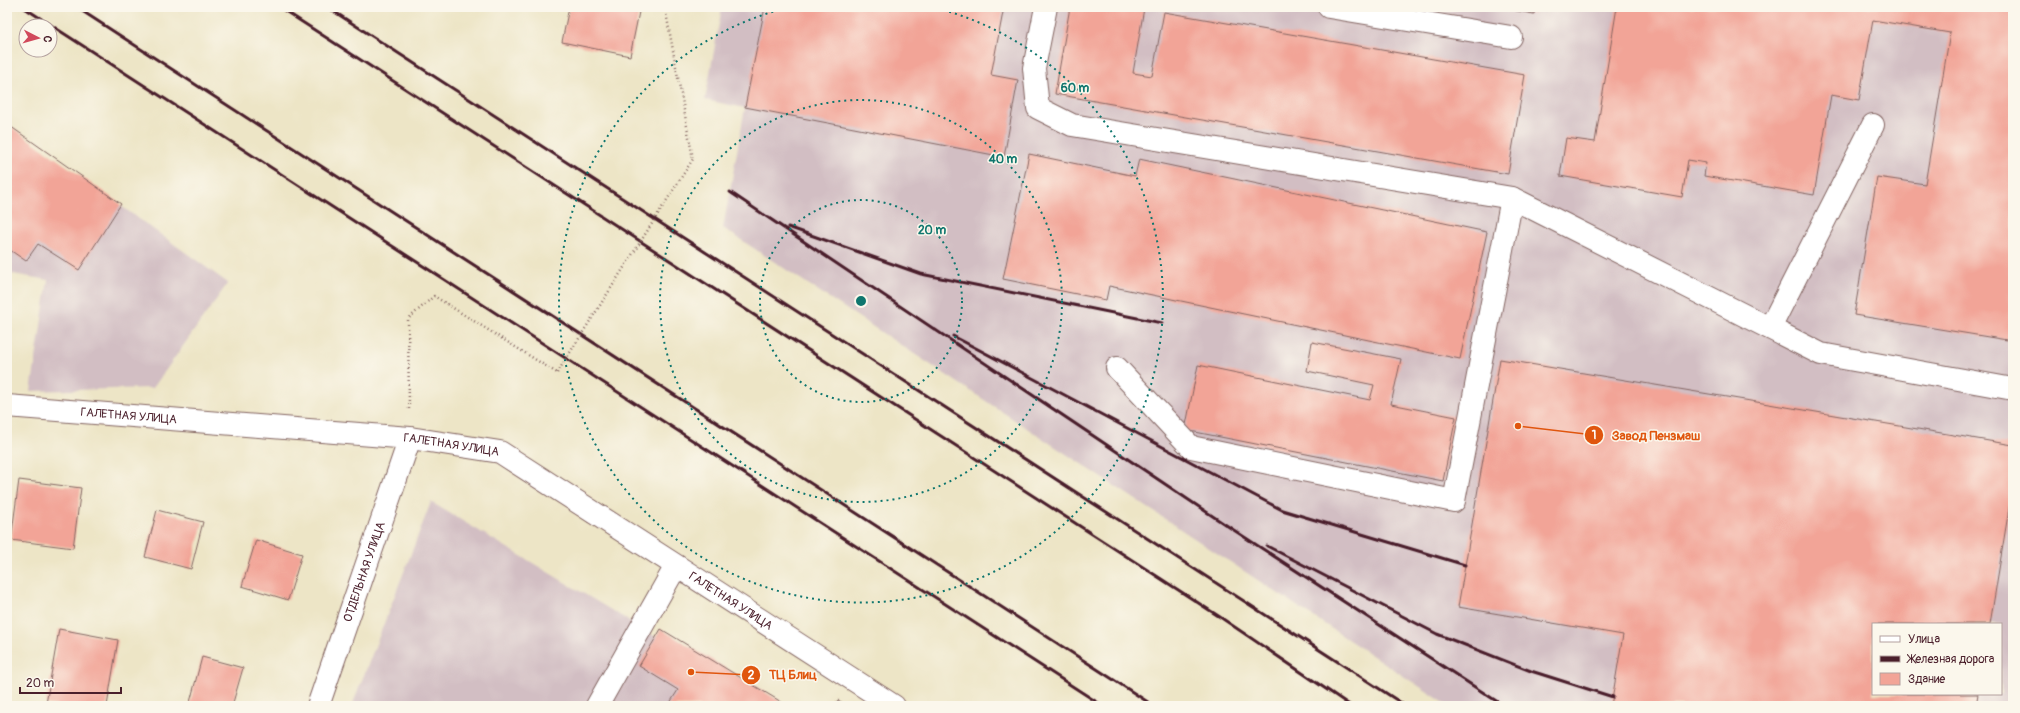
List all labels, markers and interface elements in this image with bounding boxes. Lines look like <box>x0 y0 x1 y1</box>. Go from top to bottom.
north arrow <box>18 18 58 58</box>
text: С <box>41 35 54 43</box>
text: 60 m <box>1061 81 1090 96</box>
text: 40 m <box>988 152 1018 167</box>
text: 20 m <box>918 223 946 238</box>
centre of rings <box>854 294 868 308</box>
street label: ГАЛЕТНАЯ УЛИЦА <box>80 405 178 427</box>
callout: Завод Пензмаш <box>1584 423 1709 448</box>
text: 1 <box>1592 428 1596 443</box>
text: Завод Пензмаш <box>1612 428 1700 444</box>
street label: ГАЛЕТНАЯ УЛИЦА <box>403 431 500 460</box>
street label: ОТДЕЛЬНАЯ УЛИЦА <box>340 520 389 624</box>
street label: ГАЛЕТНАЯ УЛИЦА <box>686 569 775 634</box>
legend <box>1872 623 2002 695</box>
text: Улица <box>1908 632 1940 647</box>
text: Железная дорога <box>1906 652 1995 667</box>
callout: ТЦ Блиц <box>741 662 825 687</box>
text: ТЦ Блиц <box>768 667 817 683</box>
text: 2 <box>748 668 755 683</box>
scale bar <box>20 669 121 695</box>
text: Здание <box>1908 672 1945 687</box>
text: 20 m <box>26 676 55 691</box>

